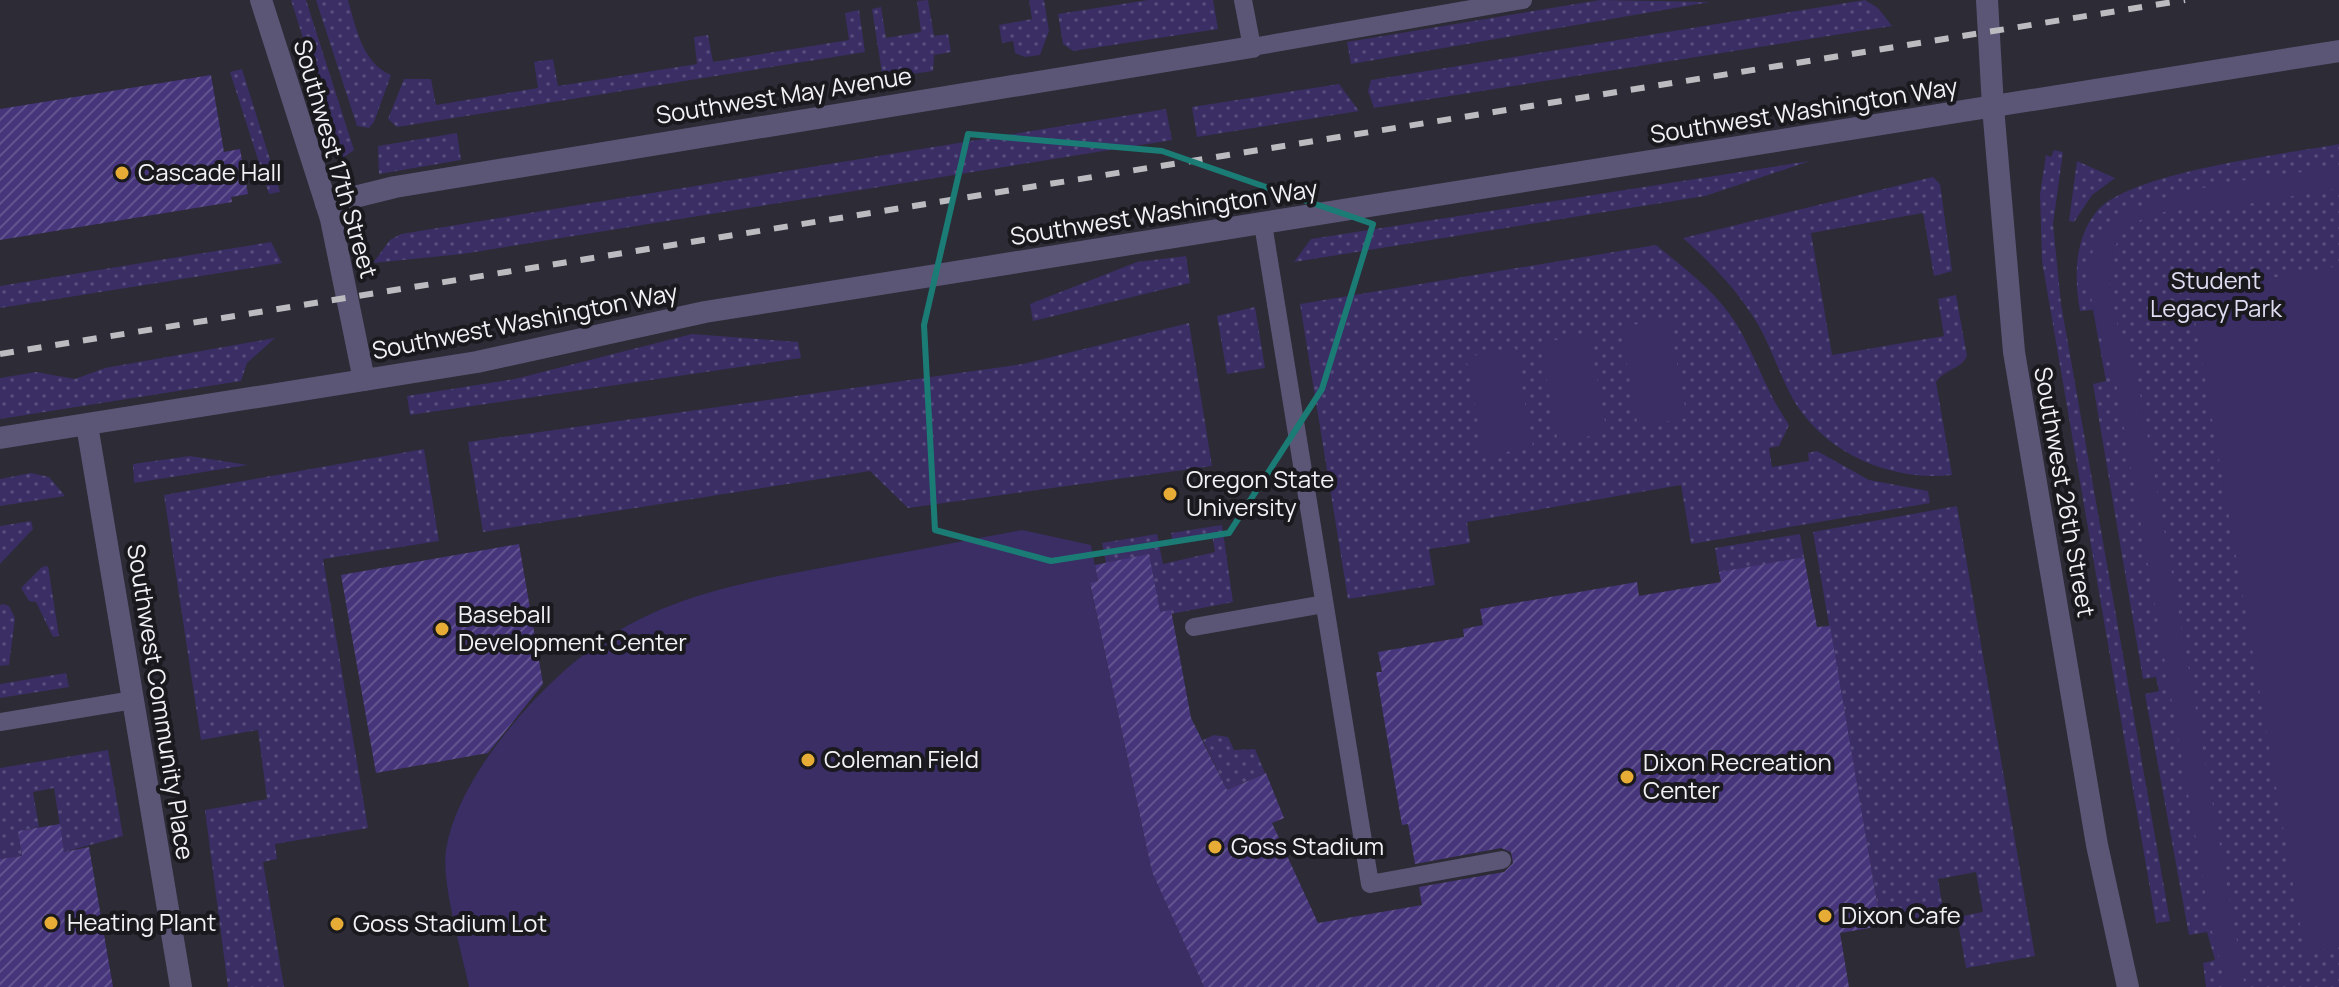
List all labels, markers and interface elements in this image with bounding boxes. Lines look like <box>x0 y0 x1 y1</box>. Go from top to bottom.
street label: Southwest 17th Street <box>287 35 386 282</box>
street label: Southwest May Avenue <box>654 58 914 131</box>
street label: Southwest Washington Way <box>1648 69 1960 150</box>
place label: Cascade Hall <box>138 155 282 188</box>
marker: Cascade Hall <box>113 164 131 182</box>
street label: Southwest Washington Way <box>1008 171 1320 252</box>
park label: Student Legacy Park <box>2150 263 2283 324</box>
street label: Southwest Washington Way <box>369 275 681 366</box>
street label: Southwest 26th Street <box>2027 364 2104 620</box>
place label: Oregon State University <box>1186 462 1334 523</box>
marker: Oregon State University <box>1161 485 1179 503</box>
street label: Southwest Community Place <box>120 541 203 862</box>
place label: Baseball Development Center <box>458 597 687 658</box>
marker: Baseball Development Center <box>433 620 451 638</box>
place label: Coleman Field <box>824 742 979 775</box>
place label: Dixon Recreation Center <box>1643 745 1832 806</box>
marker: Coleman Field <box>799 751 817 769</box>
marker: Dixon Recreation Center <box>1618 768 1636 786</box>
place label: Goss Stadium <box>1231 829 1384 862</box>
marker: Goss Stadium <box>1206 838 1224 856</box>
place label: Dixon Cafe <box>1841 898 1961 931</box>
place label: Heating Plant <box>67 905 216 938</box>
place label: Goss Stadium Lot <box>353 906 547 939</box>
marker: Dixon Cafe <box>1816 907 1834 925</box>
marker: Heating Plant <box>42 914 60 932</box>
marker: Goss Stadium Lot <box>328 915 346 933</box>

